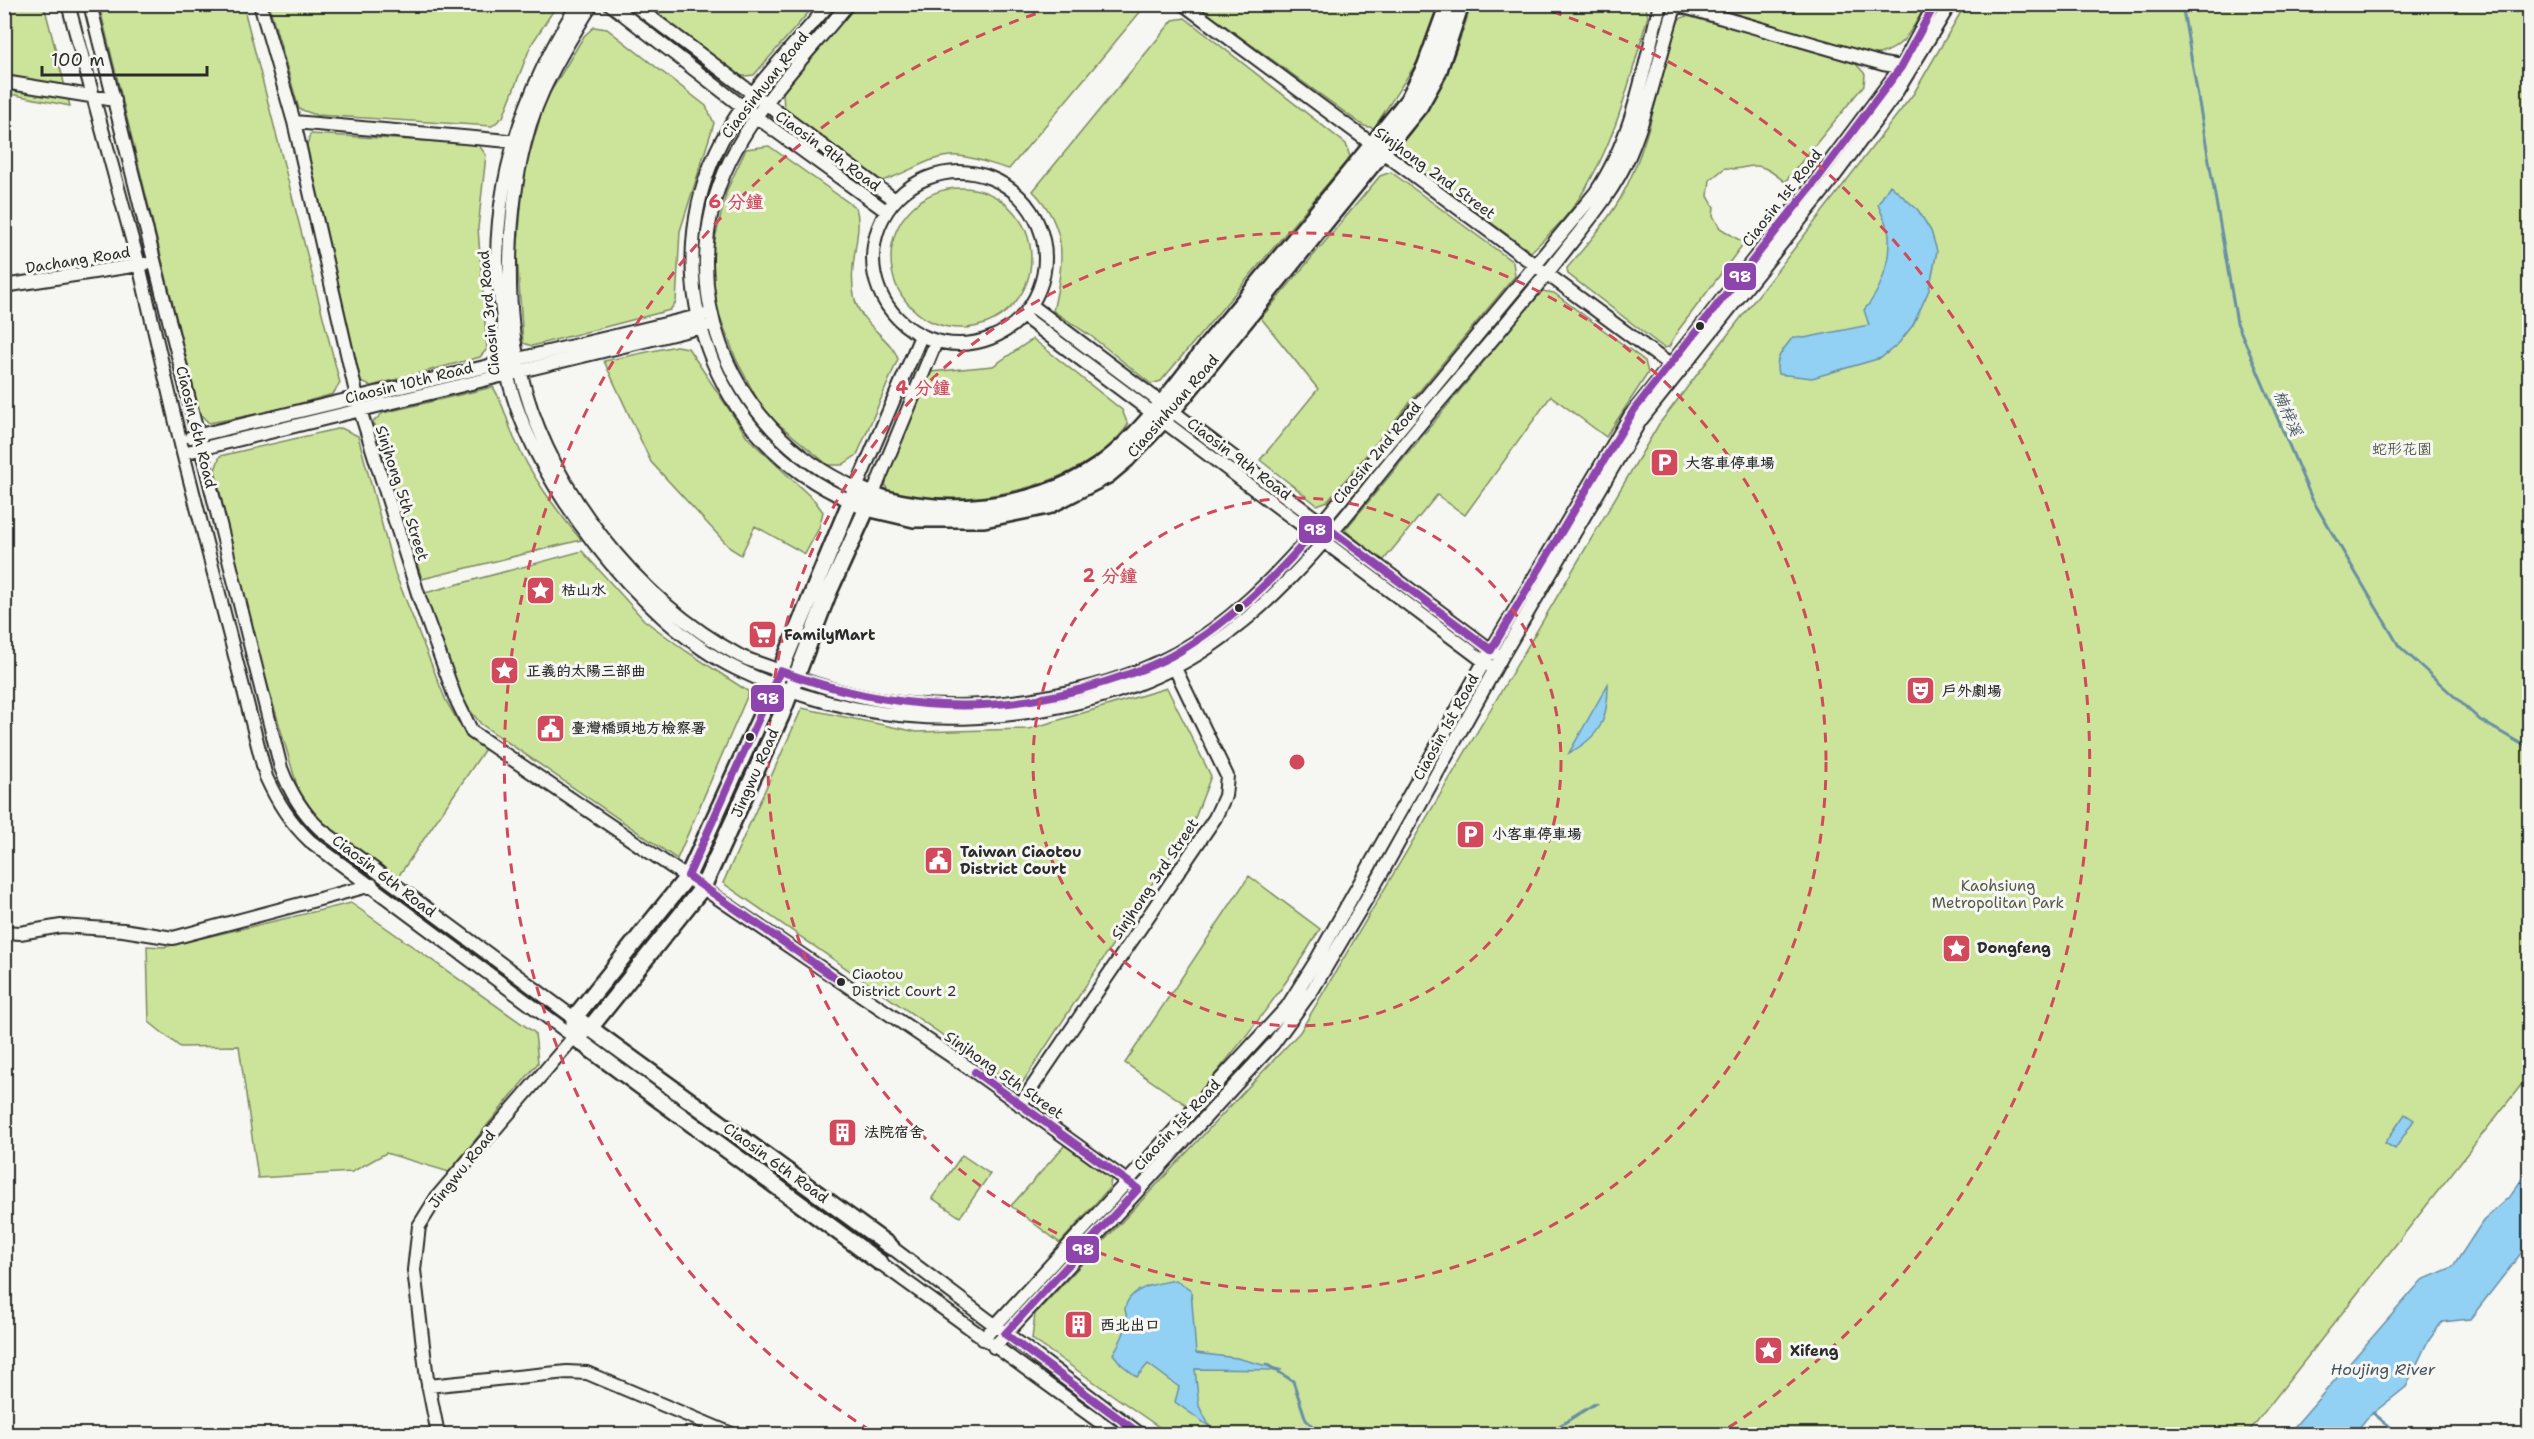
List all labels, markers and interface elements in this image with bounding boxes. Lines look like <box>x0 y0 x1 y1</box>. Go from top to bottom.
street label: Ciaosinhuan Road <box>717 27 813 143</box>
scale bar <box>42 39 207 77</box>
text: 100 m <box>51 48 105 72</box>
street label: Ciaosin 9th Road <box>771 106 885 196</box>
street label: Sinjhong 2nd Street <box>1371 122 1499 224</box>
street label: Ciaosin 1st Road <box>1738 145 1827 251</box>
text: 6 分鐘 <box>709 190 763 214</box>
street label: Dachang Road <box>24 242 132 278</box>
street label: Ciaosin 3rd Road <box>474 249 504 376</box>
line badge: 98 <box>1723 262 1757 291</box>
text: 98 <box>1729 266 1751 287</box>
unlabelled marker <box>1694 320 1706 332</box>
street label: Ciaosinhuan Road <box>1123 350 1224 462</box>
street label: Ciaosin 10th Road <box>343 357 476 409</box>
street label: Ciaosin 6th Road <box>171 364 221 491</box>
text: 4 分鐘 <box>896 376 950 400</box>
water label: 楠梓溪 <box>2269 387 2307 440</box>
street label: Ciaosin 2nd Road <box>1328 397 1426 508</box>
street label: Ciaosin 9th Road <box>1183 413 1295 505</box>
street label: Sinjhong 5th Street <box>371 423 433 563</box>
park label: 蛇形花園 <box>2372 439 2432 459</box>
parking icon: 大客車停車場 <box>1648 447 1680 479</box>
place label: 大客車停車場 <box>1685 453 1775 473</box>
line badge: 98 <box>1298 515 1333 544</box>
text: 98 <box>1304 519 1326 540</box>
text: 2 分鐘 <box>1083 564 1137 588</box>
place icon: 枯山水 <box>524 574 556 606</box>
place label: 枯山水 <box>561 580 606 600</box>
unlabelled marker <box>1233 602 1245 614</box>
supermarket icon: FamilyMart <box>747 619 779 651</box>
place label: FamilyMart <box>784 625 875 645</box>
place icon: 正義的太陽三部曲 <box>489 655 521 687</box>
place label: 正義的太陽三部曲 <box>526 661 646 681</box>
street label: Ciaosin 1st Road <box>1408 670 1484 784</box>
theatre icon: 戶外劇場 <box>1905 675 1937 707</box>
place label: 戶外劇場 <box>1942 681 2002 701</box>
line badge: 98 <box>750 684 785 713</box>
text: 98 <box>757 688 779 709</box>
public building icon: 臺灣橋頭地方檢察署 <box>534 712 566 744</box>
place label: 臺灣橋頭地方檢察署 <box>571 718 706 738</box>
street label: Jingwu Road <box>726 725 784 821</box>
unlabelled marker <box>744 731 756 743</box>
centre of rings <box>1287 752 1307 772</box>
street label: Sinjhong 3rd Street <box>1107 814 1203 944</box>
parking icon: 小客車停車場 <box>1455 818 1487 850</box>
place label: 小客車停車場 <box>1492 824 1582 844</box>
street label: Ciaosin 6th Road <box>328 830 440 922</box>
place label: Taiwan Ciaotou District Court <box>960 842 1081 879</box>
public building icon: Taiwan Ciaotou District Court <box>923 845 955 877</box>
park label: Kaohsiung Metropolitan Park <box>1932 876 2064 913</box>
place icon: Dongfeng <box>1940 932 1972 964</box>
place label: Dongfeng <box>1977 938 2051 958</box>
place label: Ciaotou District Court 2 <box>852 965 957 1000</box>
marker: Ciaotou District Court 2 <box>835 976 847 988</box>
street label: Sinjhong 5th Street <box>940 1026 1068 1124</box>
street label: Ciaosin 1st Road <box>1129 1074 1225 1175</box>
building icon: 法院宿舍 <box>827 1116 859 1148</box>
street label: Ciaosin 6th Road <box>719 1118 833 1208</box>
place label: 法院宿舍 <box>864 1122 924 1142</box>
street label: Jingwu Road <box>424 1125 500 1212</box>
line badge: 98 <box>1065 1235 1100 1264</box>
text: 98 <box>1072 1239 1094 1260</box>
building icon: 西北出口 <box>1063 1309 1095 1341</box>
place label: 西北出口 <box>1100 1315 1160 1335</box>
place icon: Xifeng <box>1753 1335 1785 1367</box>
place label: Xifeng <box>1790 1341 1839 1361</box>
water label: Houjing River <box>2331 1359 2436 1380</box>

